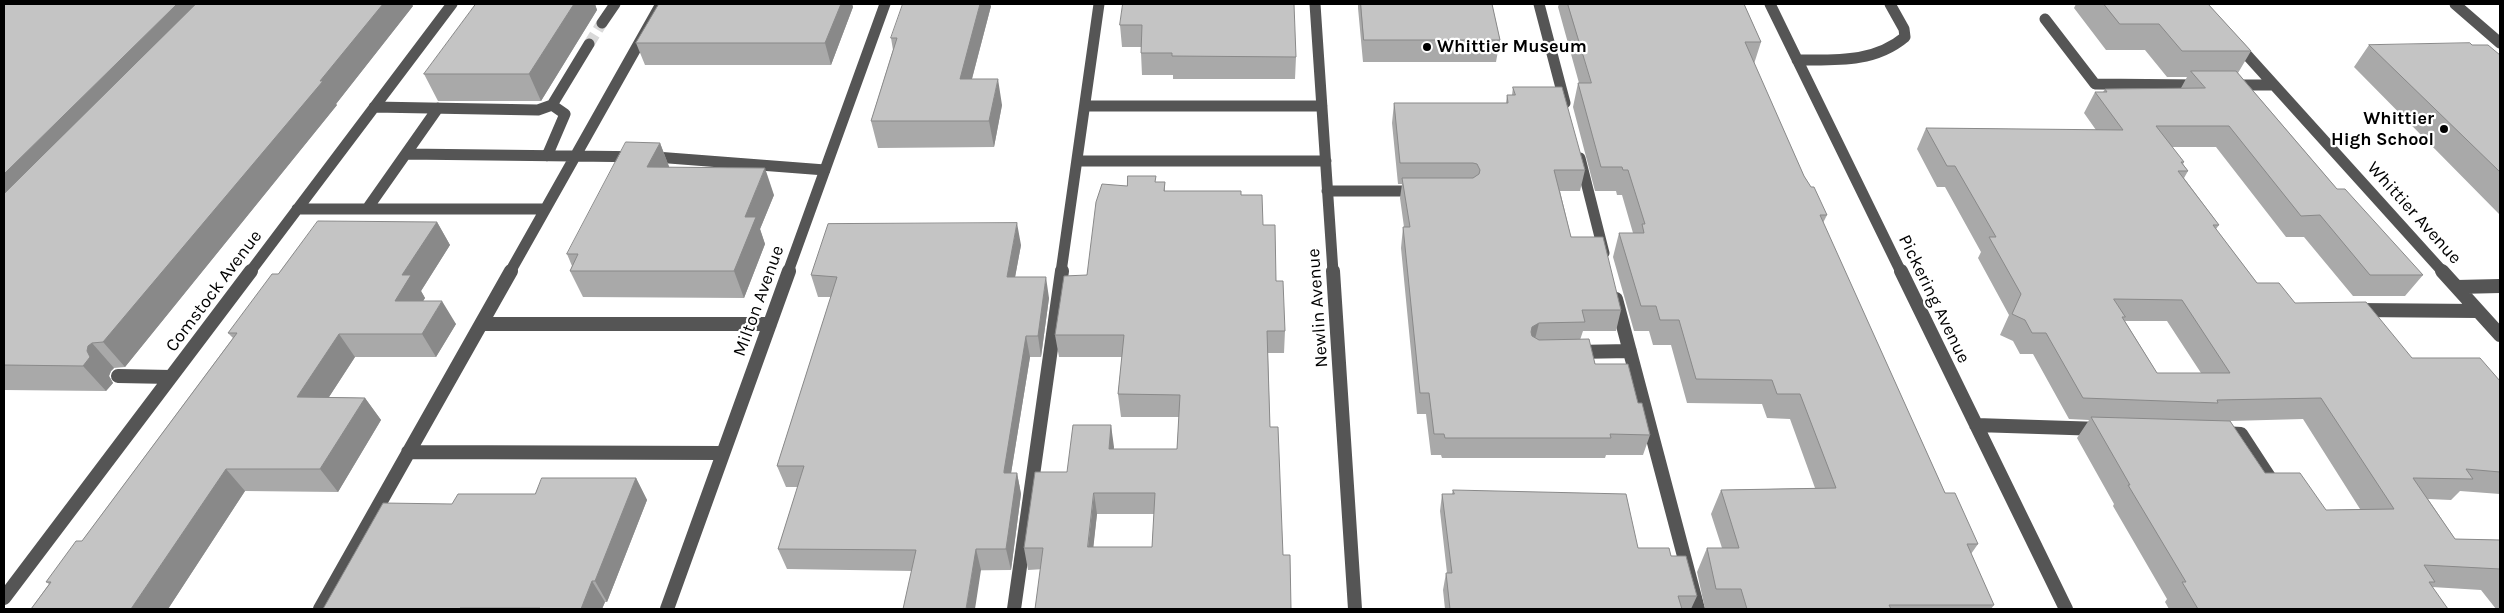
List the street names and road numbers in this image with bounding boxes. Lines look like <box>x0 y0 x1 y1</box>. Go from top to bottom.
street label: Whittier Avenue <box>2362 157 2466 269</box>
street label: Comstock Avenue <box>161 226 267 356</box>
street label: Pickering Avenue <box>1894 231 1974 367</box>
street label: Milton Avenue <box>729 243 789 359</box>
street label: Newlin Avenue <box>1303 248 1333 368</box>

